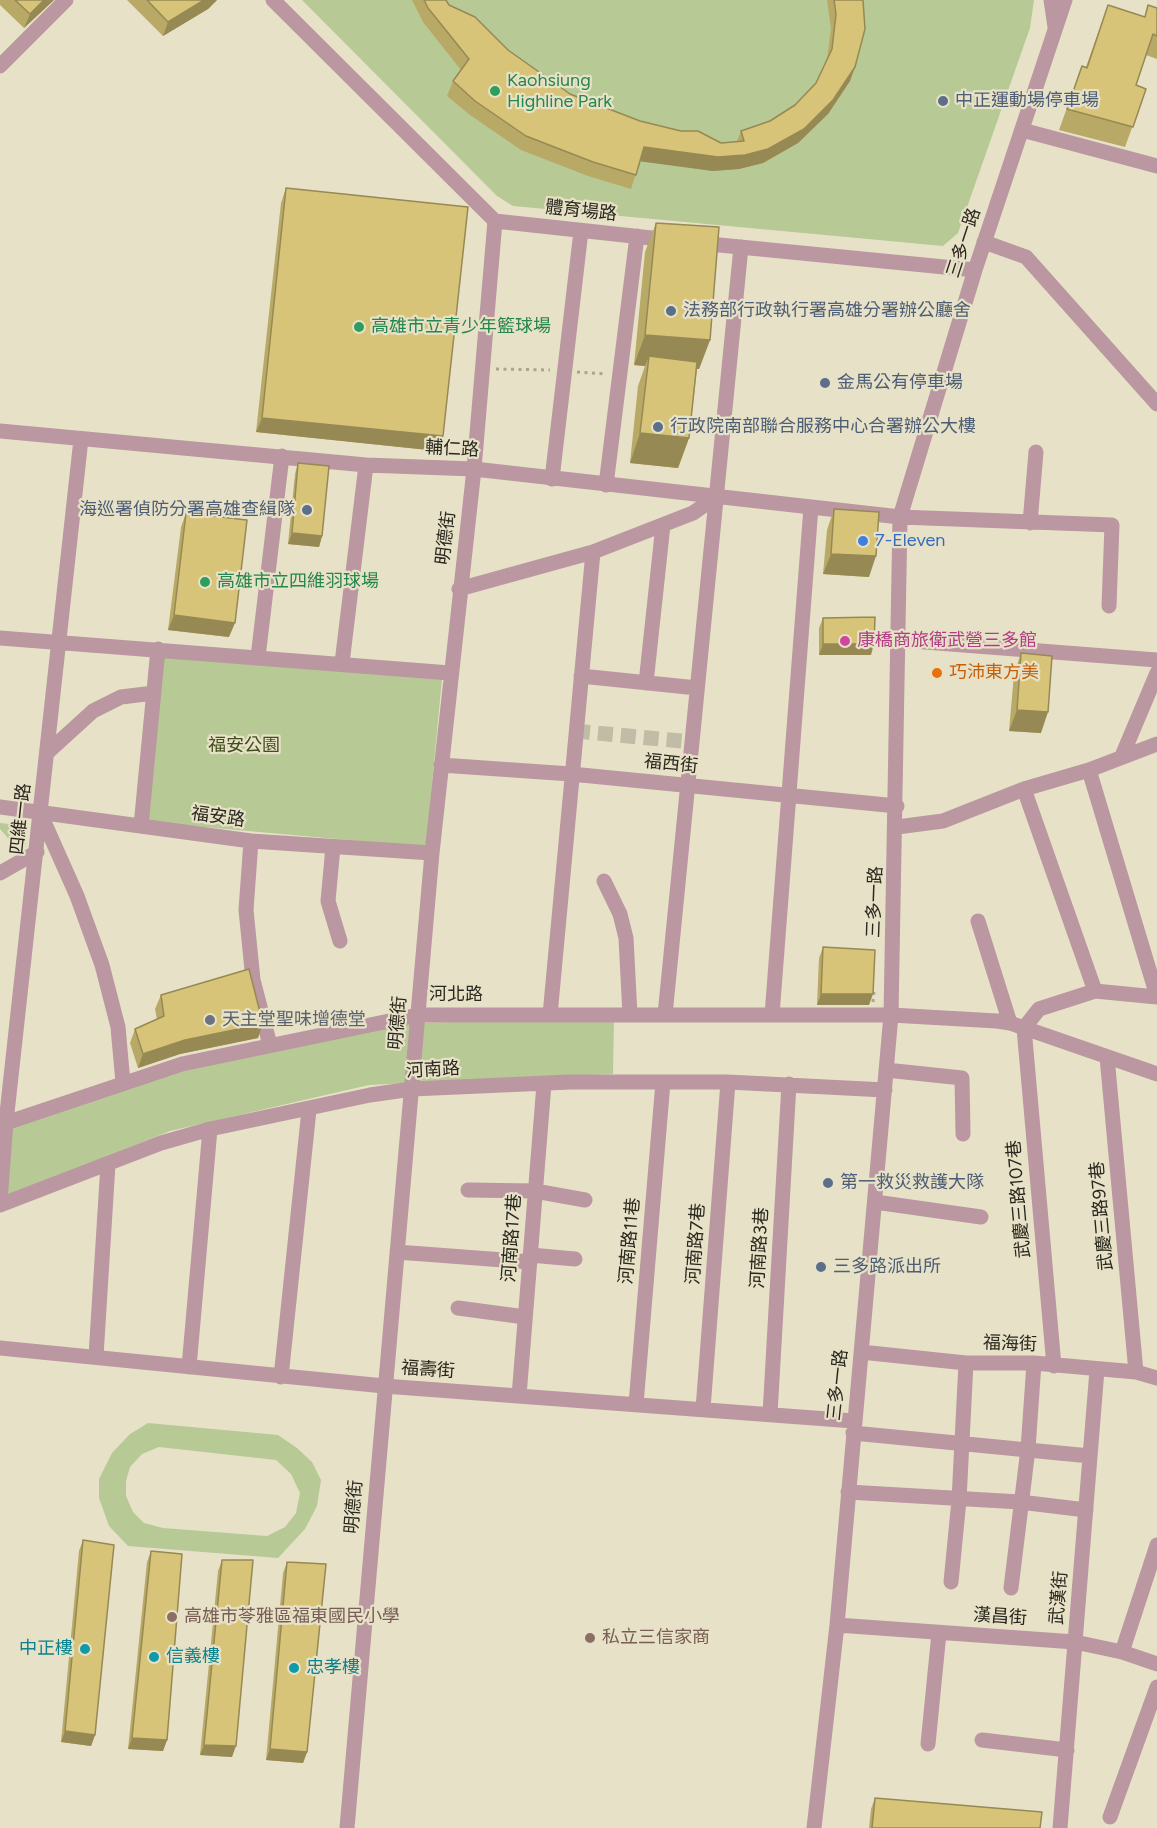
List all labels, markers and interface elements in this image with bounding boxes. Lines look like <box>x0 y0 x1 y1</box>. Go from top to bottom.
place label: Kaohsiung Highline Park <box>507 70 612 112</box>
marker: Kaohsiung Highline Park <box>488 84 502 98</box>
place label: 中正運動場停車場 <box>955 90 1099 112</box>
marker: 中正運動場停車場 <box>936 94 950 108</box>
street label: 體育場路 <box>544 196 618 226</box>
street label: 三多一路 <box>943 205 985 281</box>
place label: 法務部行政執行署高雄分署辦公廳舍 <box>683 300 971 322</box>
marker: 法務部行政執行署高雄分署辦公廳舍 <box>664 304 678 318</box>
place label: 高雄市立青少年籃球場 <box>371 316 551 338</box>
marker: 高雄市立青少年籃球場 <box>352 320 366 334</box>
place label: 金馬公有停車場 <box>837 372 963 394</box>
marker: 金馬公有停車場 <box>818 376 832 390</box>
place label: 行政院南部聯合服務中心合署辦公大樓 <box>670 416 976 438</box>
marker: 行政院南部聯合服務中心合署辦公大樓 <box>651 420 665 434</box>
street label: 輔仁路 <box>424 437 480 461</box>
place label: 海巡署偵防分署高雄查緝隊 <box>79 499 295 521</box>
marker: 海巡署偵防分署高雄查緝隊 <box>300 503 314 517</box>
street label: 明德街 <box>432 510 460 566</box>
place label: 7-Eleven <box>875 530 945 552</box>
marker: 7-Eleven <box>856 534 870 548</box>
place label: 高雄市立四維羽球場 <box>217 571 379 593</box>
marker: 高雄市立四維羽球場 <box>198 575 212 589</box>
place label: 康橋商旅衛武營三多館 <box>857 630 1037 652</box>
marker: 康橋商旅衛武營三多館 <box>838 634 852 648</box>
place label: 巧沛東方美 <box>949 662 1039 684</box>
marker: 巧沛東方美 <box>930 666 944 680</box>
park label: 福安公園 <box>208 735 280 757</box>
street label: 福西街 <box>643 750 699 778</box>
street label: 四維一路 <box>6 782 36 856</box>
street label: 福安路 <box>190 803 246 831</box>
street label: 三多一路 <box>863 866 887 938</box>
street label: 河北路 <box>429 984 483 1006</box>
street label: 明德街 <box>385 995 411 1051</box>
place label: 天主堂聖味增德堂 <box>222 1009 366 1031</box>
marker: 天主堂聖味增德堂 <box>203 1013 217 1027</box>
street label: 河南路 <box>405 1058 461 1082</box>
street label: 武慶三路107巷 <box>1003 1139 1035 1259</box>
street label: 武慶三路97巷 <box>1086 1160 1118 1272</box>
place label: 第一救災救護大隊 <box>840 1172 984 1194</box>
marker: 第一救災救護大隊 <box>821 1176 835 1190</box>
street label: 河南路17巷 <box>498 1193 526 1283</box>
street label: 河南路11巷 <box>615 1197 645 1285</box>
street label: 河南路7巷 <box>682 1203 710 1285</box>
street label: 河南路3巷 <box>747 1207 773 1289</box>
place label: 三多路派出所 <box>833 1256 941 1278</box>
marker: 三多路派出所 <box>814 1260 828 1274</box>
street label: 福海街 <box>983 1332 1037 1356</box>
street label: 三多一路 <box>823 1348 853 1422</box>
street label: 福壽街 <box>400 1357 456 1383</box>
street label: 明德街 <box>341 1479 367 1535</box>
street label: 武漢街 <box>1046 1570 1072 1626</box>
street label: 漢昌街 <box>972 1604 1028 1630</box>
place label: 高雄市苓雅區福東國民小學 <box>184 1606 400 1628</box>
marker: 高雄市苓雅區福東國民小學 <box>165 1610 179 1624</box>
place label: 私立三信家商 <box>602 1627 710 1649</box>
marker: 私立三信家商 <box>583 1631 597 1645</box>
place label: 中正樓 <box>19 1638 73 1660</box>
marker: 中正樓 <box>78 1642 92 1656</box>
place label: 信義樓 <box>166 1646 220 1668</box>
marker: 信義樓 <box>147 1650 161 1664</box>
place label: 忠孝樓 <box>306 1657 360 1679</box>
marker: 忠孝樓 <box>287 1661 301 1675</box>

